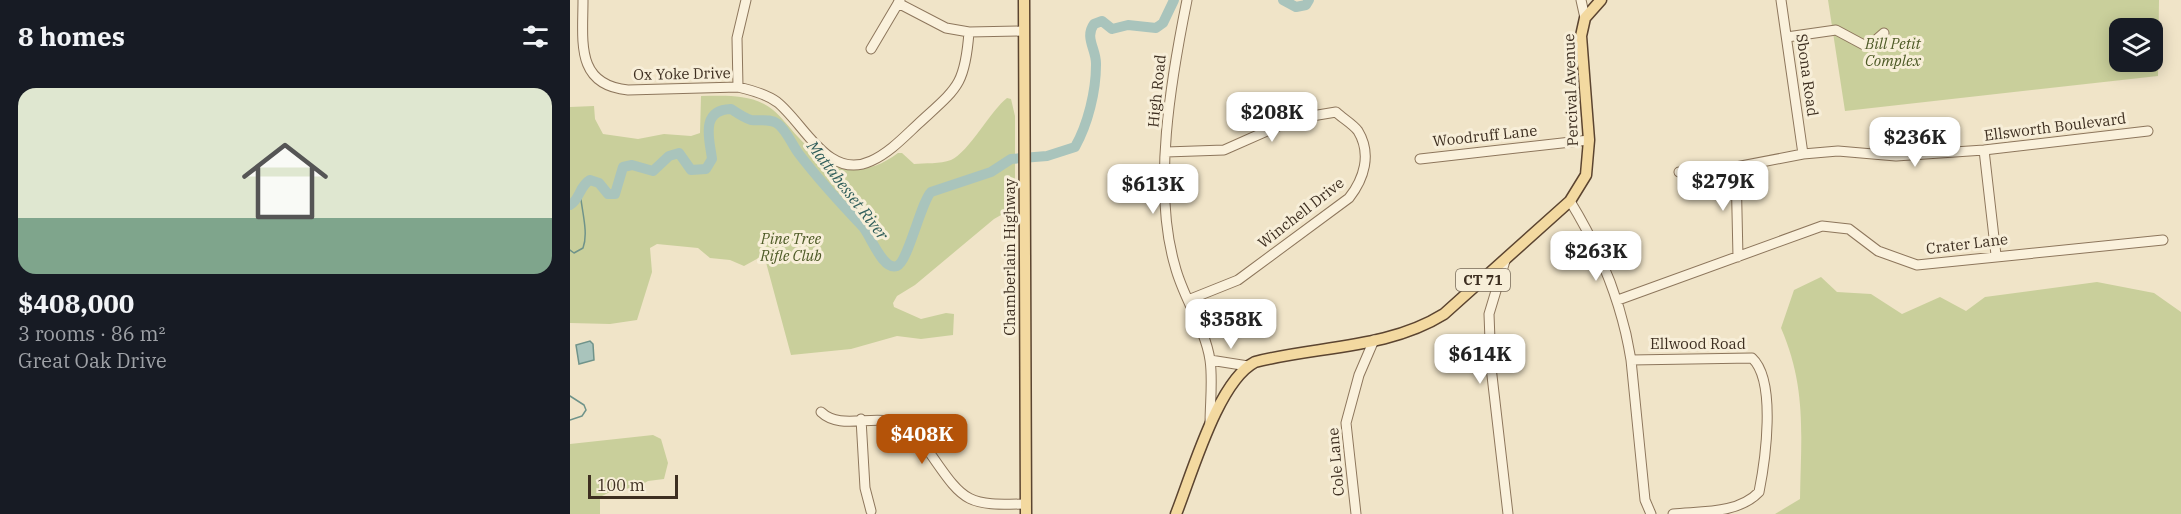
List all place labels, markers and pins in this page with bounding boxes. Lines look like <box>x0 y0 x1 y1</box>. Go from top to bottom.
pin: $208K <box>1230 92 1314 143</box>
pin: $236K <box>1873 117 1957 168</box>
pin: $279K <box>1681 161 1765 212</box>
pin: $613K <box>1111 164 1195 215</box>
pin: $263K <box>1554 231 1638 282</box>
pin: $358K <box>1189 299 1273 350</box>
pin: $614K <box>1438 334 1522 385</box>
pin: $408K <box>880 414 964 465</box>

